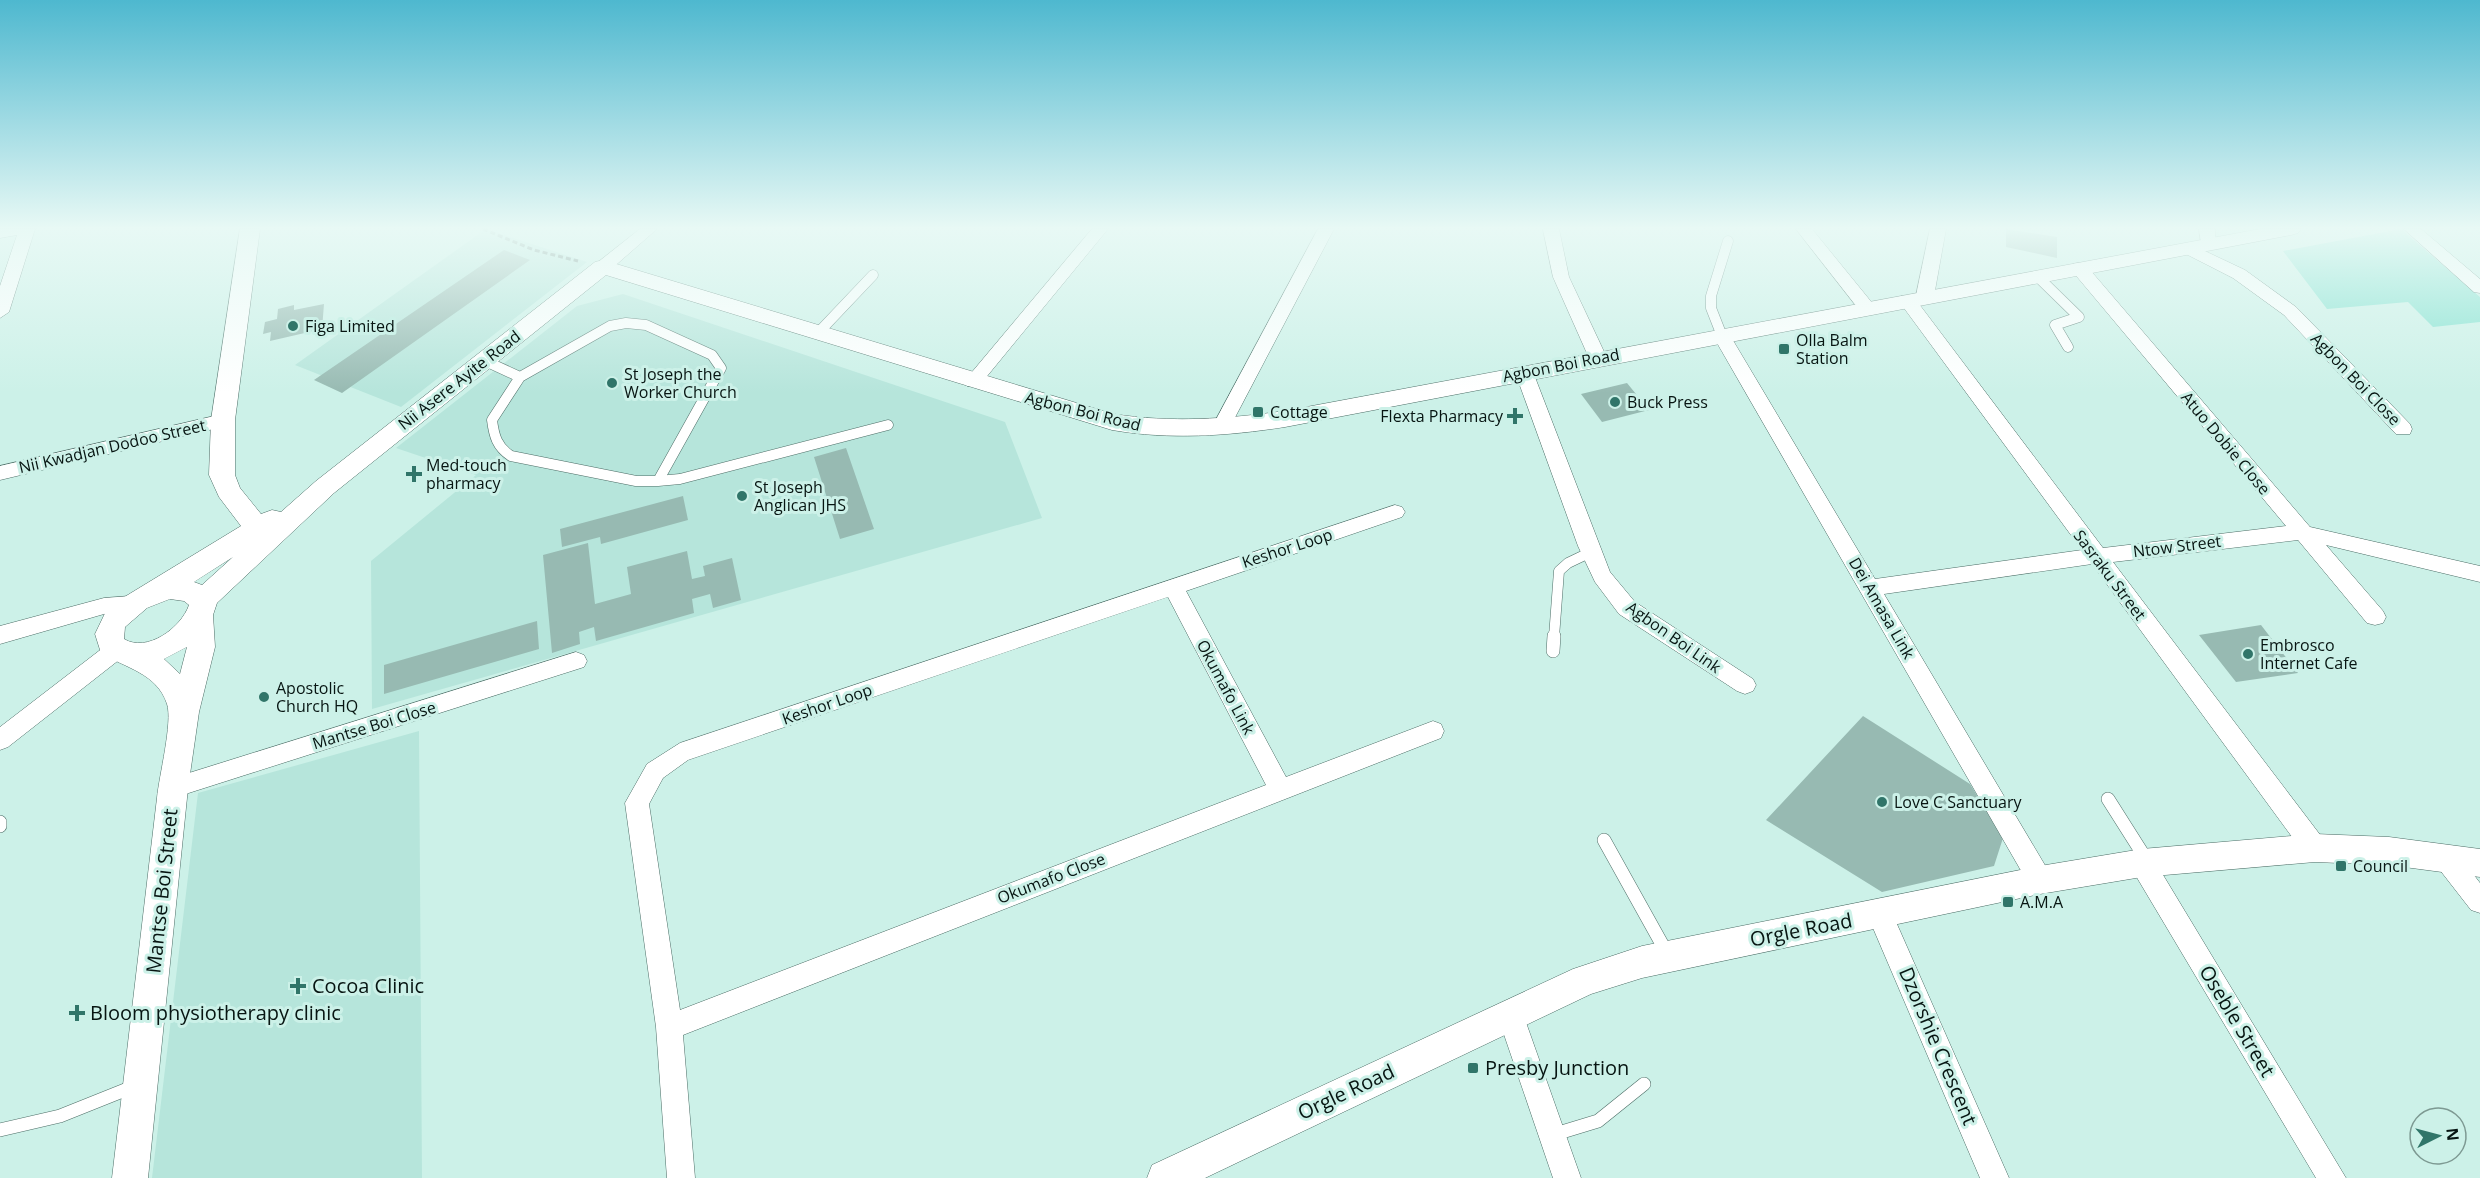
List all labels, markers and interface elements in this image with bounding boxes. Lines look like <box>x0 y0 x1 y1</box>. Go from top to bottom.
place label: Figa Limited <box>305 315 395 337</box>
marker: Figa Limited <box>286 319 300 333</box>
street label: Nii Asere Ayite Road <box>393 325 525 435</box>
street label: Agbon Boi Close <box>2306 328 2406 430</box>
place label: Olla Balm Station <box>1796 329 1868 369</box>
marker: Olla Balm Station <box>1777 342 1791 356</box>
street label: Agbon Boi Road <box>1501 343 1621 387</box>
place label: St Joseph the Worker Church <box>624 363 737 403</box>
marker: St Joseph the Worker Church <box>605 376 619 390</box>
street label: Agbon Boi Road <box>1023 386 1143 436</box>
street label: Atuo Dobie Close <box>2176 387 2276 499</box>
place label: Buck Press <box>1627 391 1708 413</box>
marker: Buck Press <box>1608 395 1622 409</box>
place label: Cottage <box>1270 401 1328 423</box>
marker: Cottage <box>1251 405 1265 419</box>
place label: Flexta Pharmacy <box>1380 405 1504 427</box>
marker: Flexta Pharmacy <box>1508 409 1522 423</box>
street label: Nii Kwadjan Dodoo Street <box>16 414 208 478</box>
place label: Med-touch pharmacy <box>426 454 507 494</box>
marker: Med-touch pharmacy <box>407 467 421 481</box>
place label: St Joseph Anglican JHS <box>754 476 846 516</box>
marker: St Joseph Anglican JHS <box>735 489 749 503</box>
street label: Keshor Loop <box>1239 523 1335 573</box>
street label: Sasraku Street <box>2069 525 2151 625</box>
street label: Ntow Street <box>2132 530 2223 562</box>
street label: Dei Amasa Link <box>1844 553 1920 663</box>
street label: Agbon Boi Link <box>1622 596 1726 678</box>
place label: Embrosco Internet Cafe <box>2260 634 2358 674</box>
street label: Okumafo Link <box>1192 636 1260 739</box>
marker: Embrosco Internet Cafe <box>2241 647 2255 661</box>
place label: Apostolic Church HQ <box>276 677 358 717</box>
street label: Keshor Loop <box>779 678 875 730</box>
marker: Apostolic Church HQ <box>257 690 271 704</box>
street label: Mantse Boi Close <box>310 696 438 754</box>
place label: Love C Sanctuary <box>1894 791 2022 813</box>
marker: Love C Sanctuary <box>1875 795 1889 809</box>
street label: Mantse Boi Street <box>139 807 184 975</box>
street label: Okumafo Close <box>994 847 1108 909</box>
place label: Council <box>2353 855 2408 877</box>
marker: Council <box>2334 859 2348 873</box>
place label: A.M.A <box>2020 891 2064 913</box>
marker: A.M.A <box>2001 895 2015 909</box>
street label: Orgle Road <box>1747 906 1854 953</box>
street label: Oseble Street <box>2193 960 2281 1082</box>
street label: Dzorshie Crescent <box>1893 963 1984 1129</box>
place label: Cocoa Clinic <box>312 972 424 999</box>
marker: Cocoa Clinic <box>289 977 307 995</box>
place label: Bloom physiotherapy clinic <box>90 999 341 1026</box>
marker: Bloom physiotherapy clinic <box>68 1004 86 1022</box>
place label: Presby Junction <box>1485 1054 1629 1081</box>
street label: Orgle Road <box>1293 1057 1399 1126</box>
marker: Presby Junction <box>1466 1061 1480 1075</box>
north arrow <box>2408 1106 2468 1166</box>
text: N <box>2441 1127 2465 1142</box>

